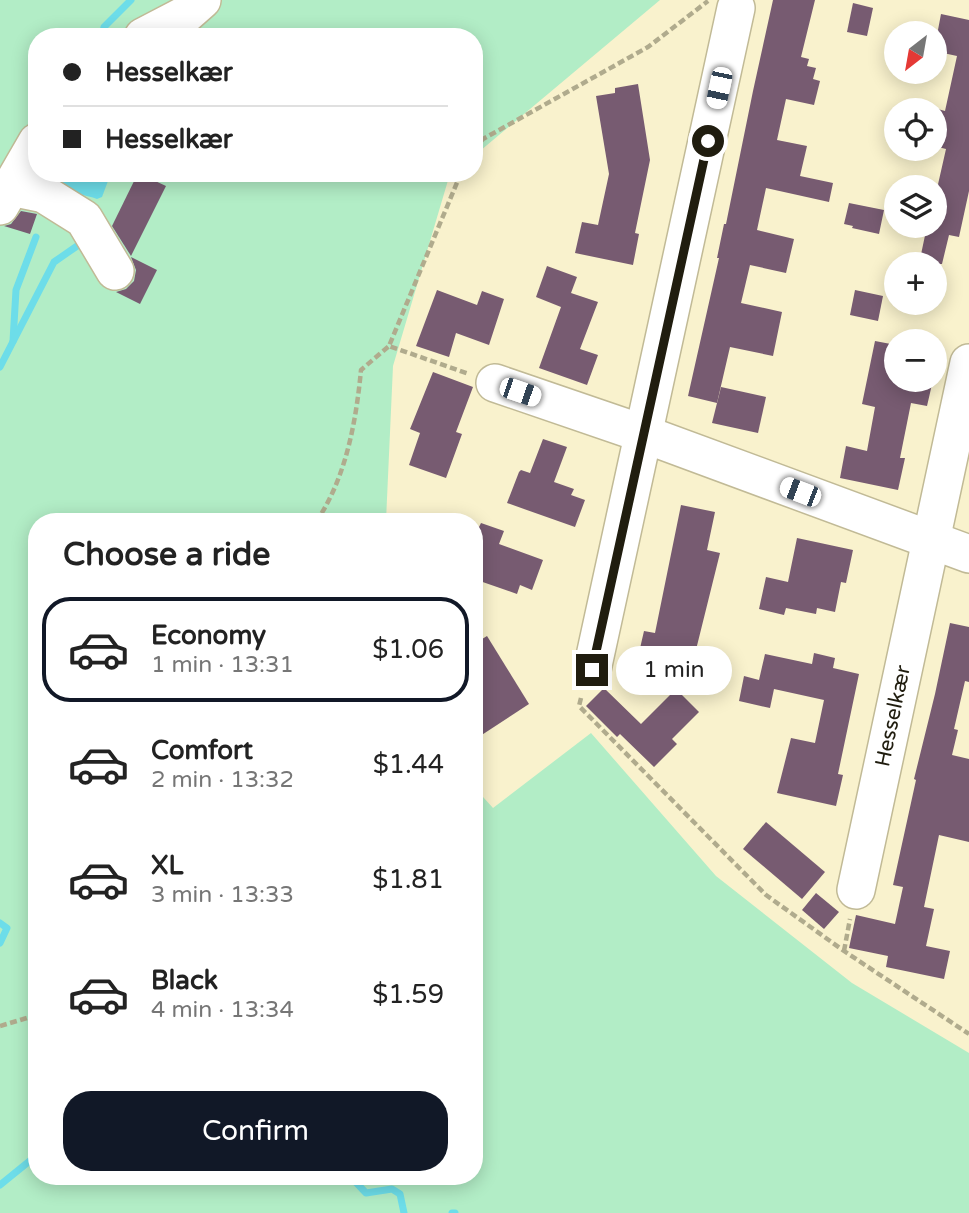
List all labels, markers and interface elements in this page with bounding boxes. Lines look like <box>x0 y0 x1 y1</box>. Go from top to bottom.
north arrow <box>884 21 947 84</box>
map controls <box>884 21 947 392</box>
text: Hesselkær <box>105 57 233 88</box>
car <box>705 65 734 111</box>
button: locate <box>884 98 947 161</box>
text: Hesselkær <box>105 124 233 155</box>
route start <box>692 125 724 157</box>
button: layers <box>884 175 947 238</box>
button: + <box>884 252 947 315</box>
button: − <box>884 329 947 392</box>
car <box>497 375 544 409</box>
car <box>777 475 824 509</box>
text: Choose a ride <box>63 536 270 574</box>
icon: car <box>67 618 130 681</box>
text: Economy <box>151 620 266 651</box>
text: $1.06 <box>372 634 444 665</box>
callout: 1 min <box>616 646 732 694</box>
text: 1 min · 13:31 <box>151 651 294 679</box>
route end <box>576 654 608 686</box>
text: 1 min <box>643 656 705 684</box>
street label: Hesselkær <box>870 663 916 769</box>
icon: car <box>67 733 130 796</box>
text: Comfort <box>151 735 253 766</box>
text: $1.44 <box>373 749 444 780</box>
text: 2 min · 13:32 <box>151 766 294 794</box>
icon: car <box>67 848 130 911</box>
text: XL <box>151 850 183 881</box>
text: $1.81 <box>372 864 444 895</box>
text: 3 min · 13:33 <box>151 881 294 909</box>
icon: car <box>67 963 130 1026</box>
text: Black <box>151 965 218 996</box>
text: $1.59 <box>372 979 444 1010</box>
text: 4 min · 13:34 <box>151 996 294 1024</box>
button: Confirm <box>63 1091 448 1171</box>

